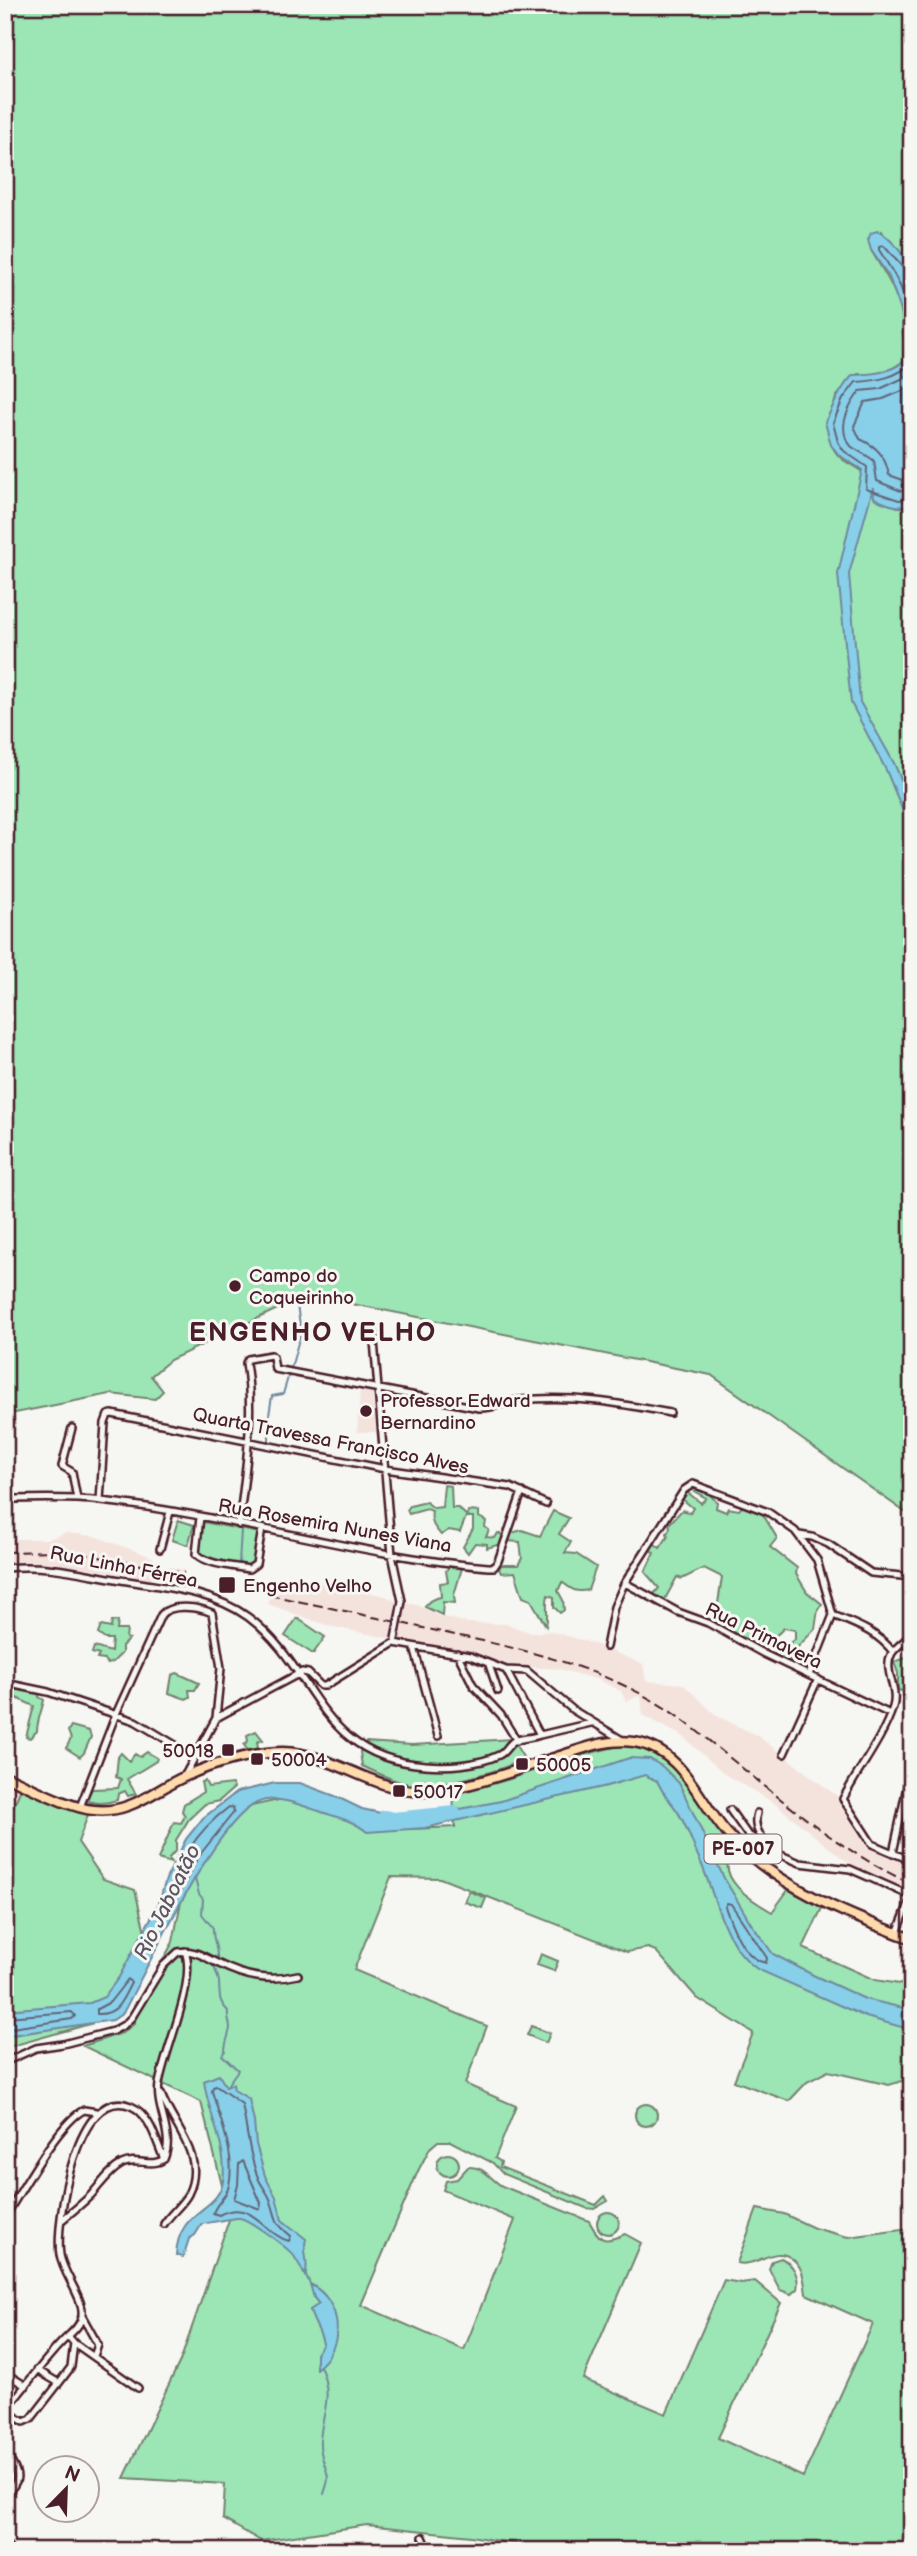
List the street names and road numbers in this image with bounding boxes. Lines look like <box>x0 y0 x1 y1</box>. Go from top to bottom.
street label: Quarta Travessa Francisco Alves <box>191 1403 471 1480</box>
street label: Rua Rosemira Nunes Viana <box>216 1495 453 1558</box>
street label: Rua Linha Férrea <box>48 1542 200 1593</box>
street label: Rua Primavera <box>701 1598 826 1675</box>
road number: PE-007 <box>704 1835 782 1864</box>

